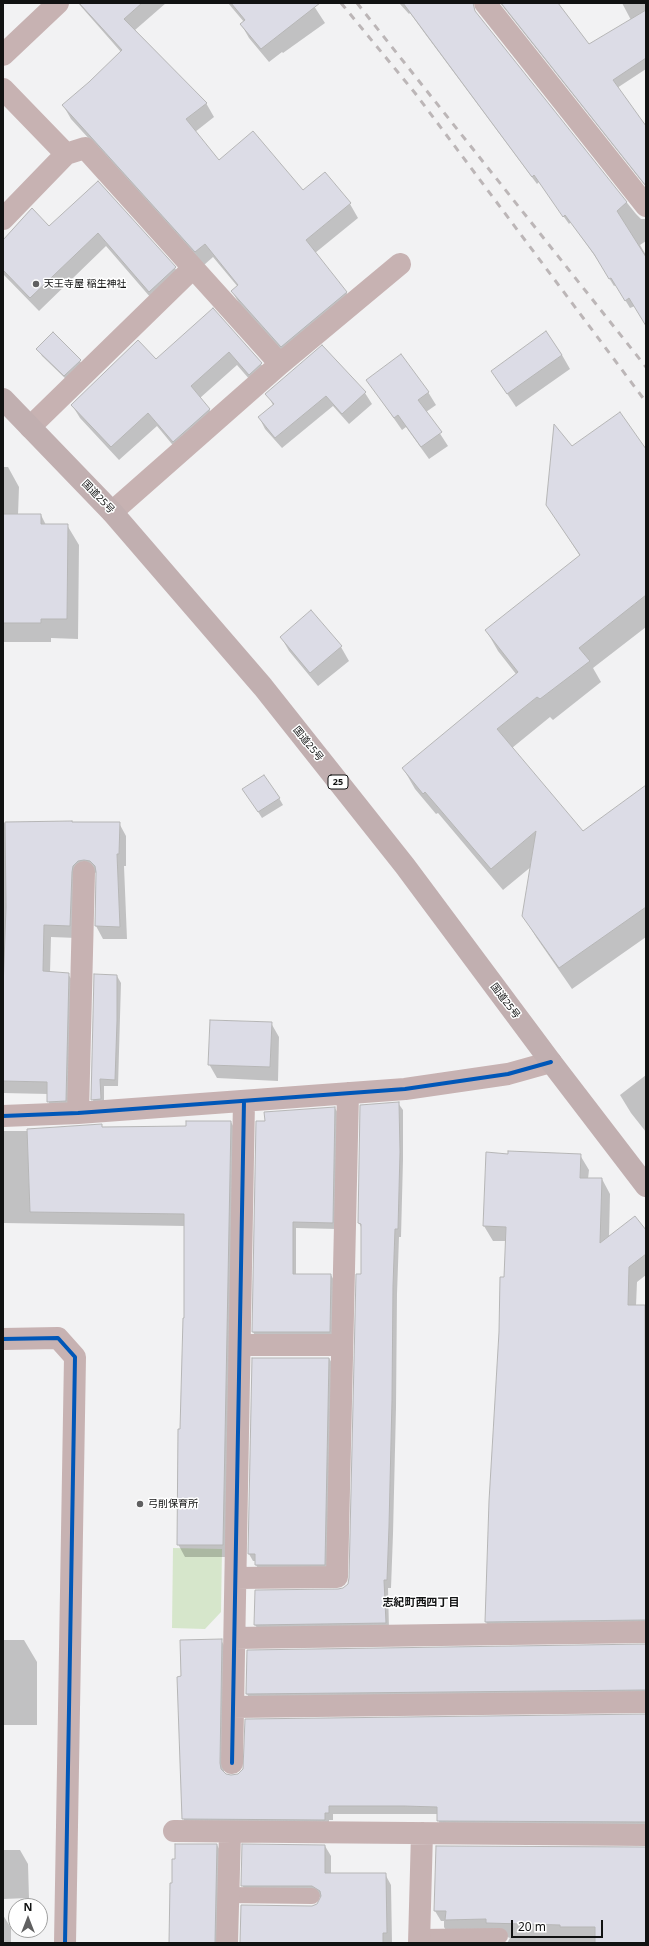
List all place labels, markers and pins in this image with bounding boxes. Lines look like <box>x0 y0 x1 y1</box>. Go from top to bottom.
place label: 天王寺屋 稲生神社 <box>44 278 127 290</box>
marker: 天王寺屋 稲生神社 <box>31 279 41 289</box>
place label: 弓削保育所 <box>148 1498 198 1510</box>
marker: 弓削保育所 <box>135 1499 145 1509</box>

